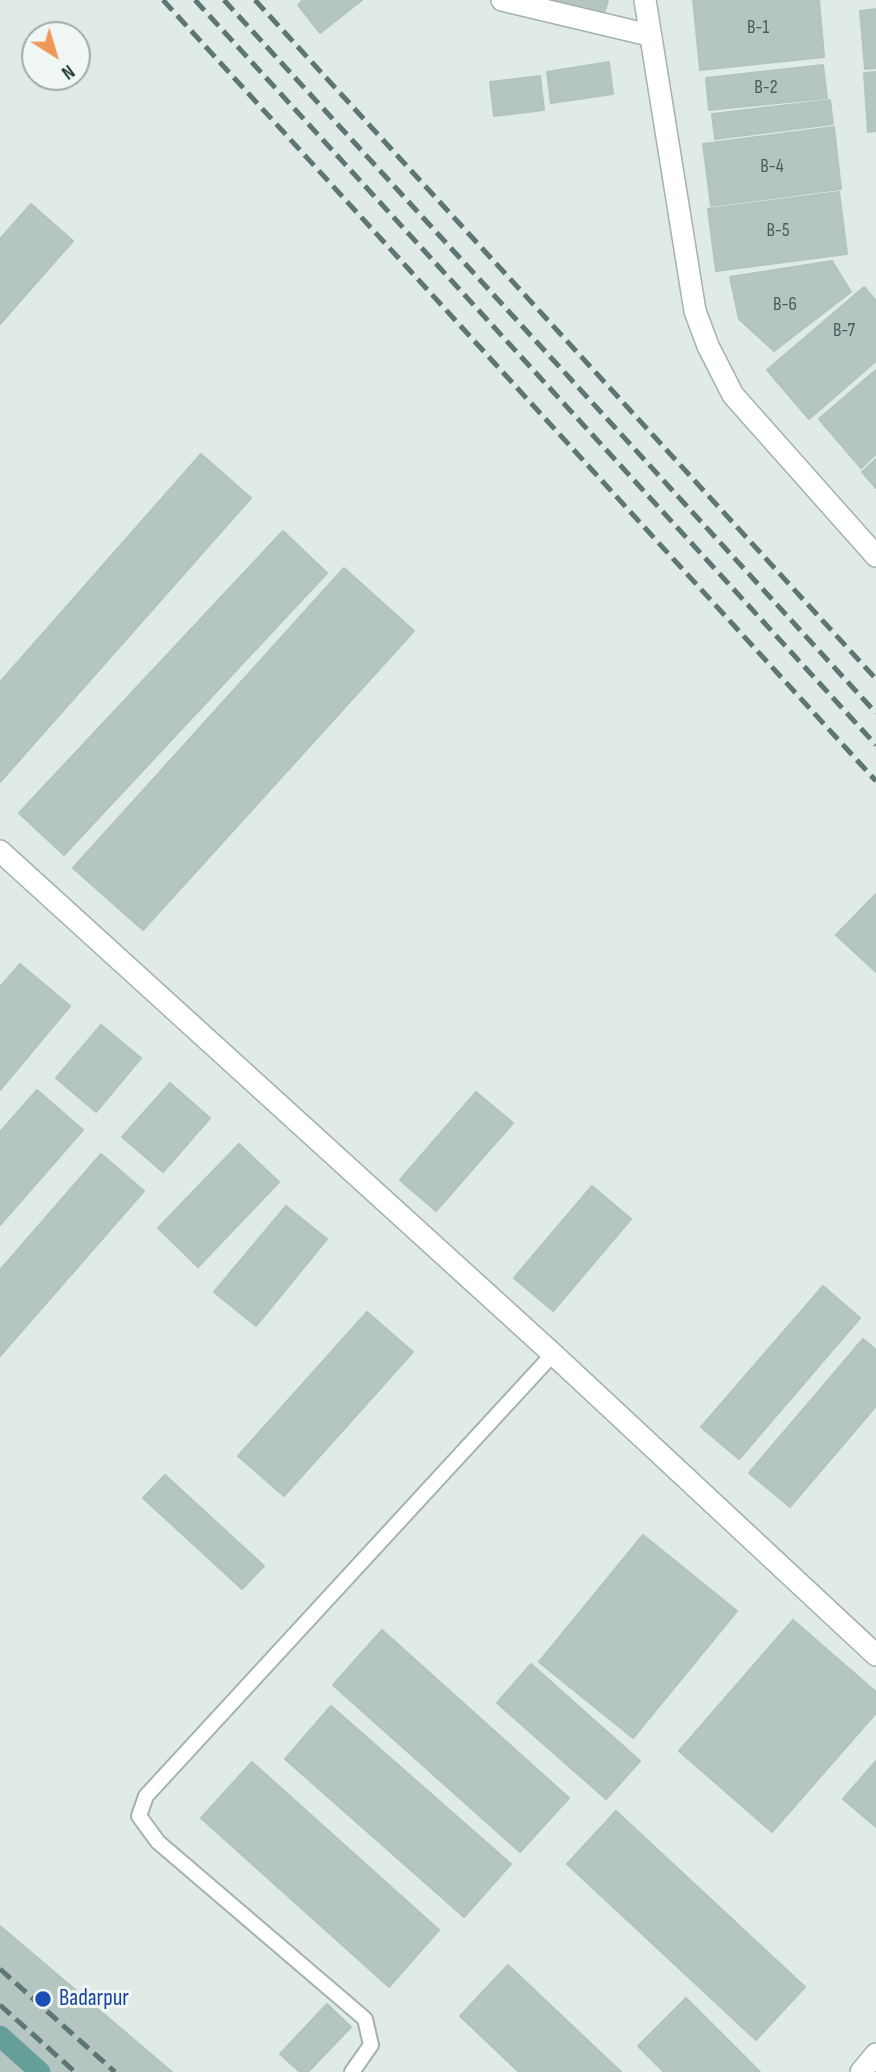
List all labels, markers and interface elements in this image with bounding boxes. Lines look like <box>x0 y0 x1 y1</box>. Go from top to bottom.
house number: B-1 <box>747 17 769 39</box>
north arrow <box>21 21 91 91</box>
text: N <box>57 59 79 84</box>
house number: B-2 <box>754 77 778 99</box>
house number: B-4 <box>760 156 784 178</box>
house number: B-5 <box>766 220 790 242</box>
house number: B-6 <box>773 294 797 316</box>
house number: B-7 <box>833 320 855 342</box>
place label: Badarpur <box>59 1985 129 2013</box>
marker: Badarpur <box>33 1989 53 2009</box>

